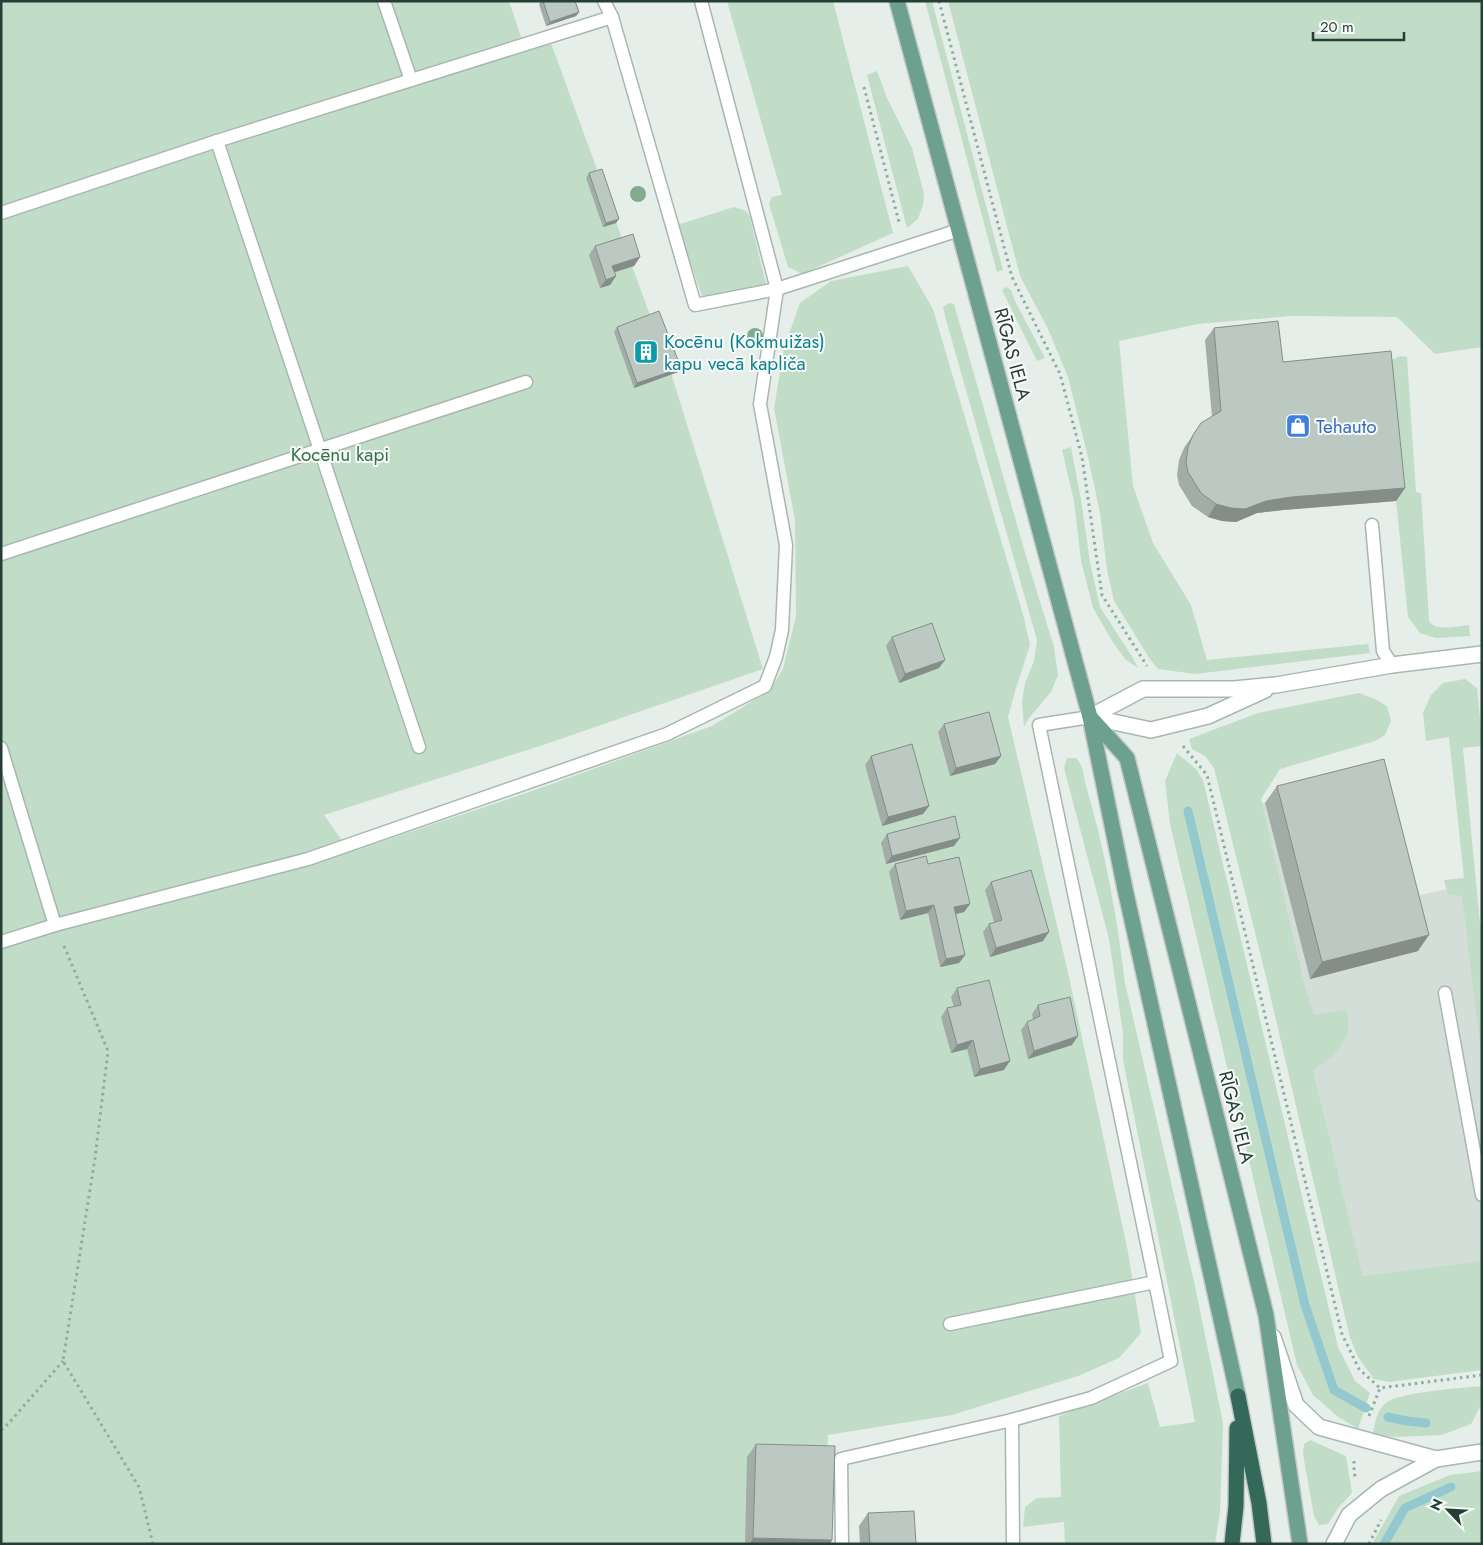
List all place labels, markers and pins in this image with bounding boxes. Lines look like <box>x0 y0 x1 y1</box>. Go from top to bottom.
place label: Kocēnu (Kokmuižas) kapu vecā kapliča <box>664 328 825 377</box>
building icon: Kocēnu (Kokmuižas) kapu vecā kapliča <box>633 339 659 365</box>
shop icon: Tehauto <box>1285 413 1311 439</box>
place label: Tehauto <box>1316 413 1377 440</box>

